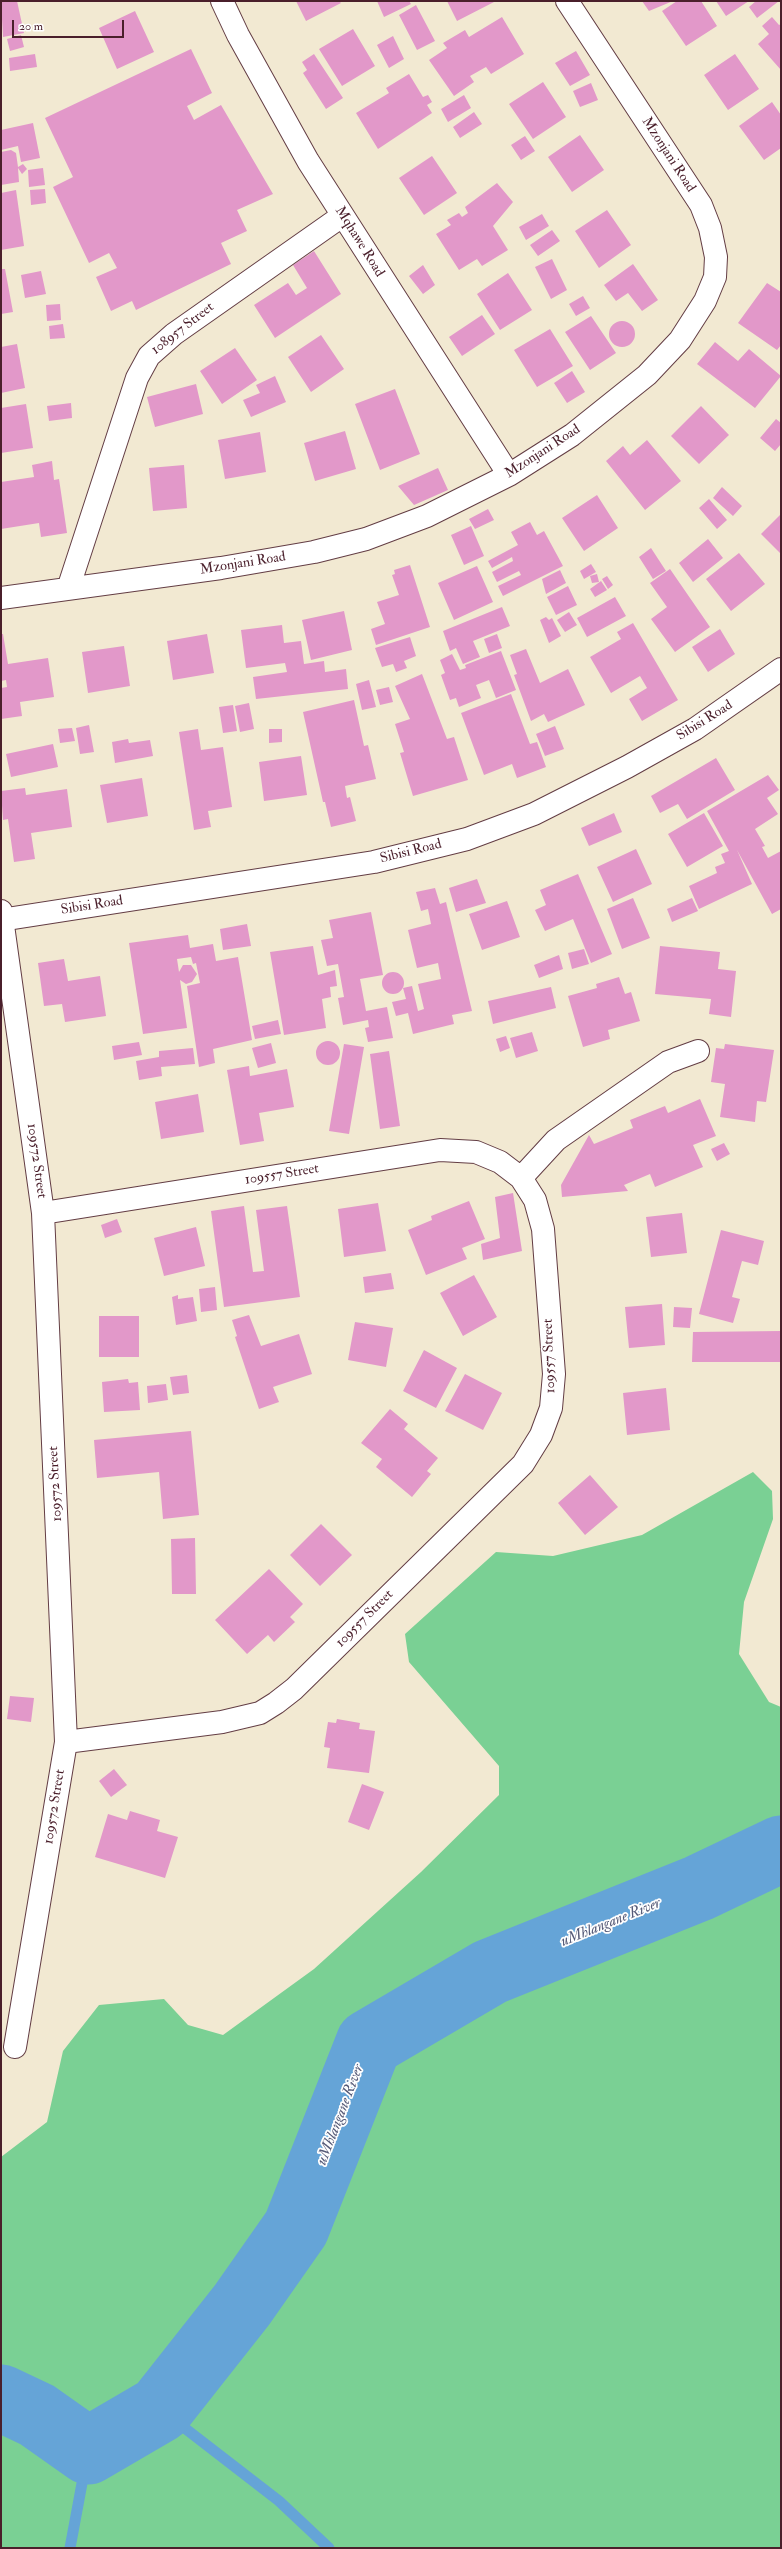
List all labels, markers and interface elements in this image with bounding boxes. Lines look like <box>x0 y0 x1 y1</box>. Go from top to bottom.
scale bar <box>14 12 126 38</box>
text: 20 m <box>19 19 43 34</box>
street label: Mzonjani Road <box>637 114 699 196</box>
street label: Mqhawe Road <box>331 204 387 280</box>
street label: 108957 Street <box>148 299 218 359</box>
street label: Mzonjani Road <box>502 421 584 483</box>
street label: Mzonjani Road <box>199 549 287 579</box>
street label: Sibisi Road <box>674 697 736 745</box>
street label: Sibisi Road <box>379 836 443 868</box>
street label: Sibisi Road <box>60 893 124 919</box>
street label: 109572 Street <box>22 1122 50 1200</box>
street label: 109557 Street <box>244 1161 320 1189</box>
street label: 109557 Street <box>540 1318 560 1394</box>
street label: 109572 Street <box>46 1446 66 1522</box>
street label: 109557 Street <box>333 1587 397 1651</box>
street label: 109572 Street <box>41 1768 69 1846</box>
water label: uMhlangane River <box>558 1895 664 1951</box>
water label: uMhlangane River <box>314 2062 368 2168</box>

